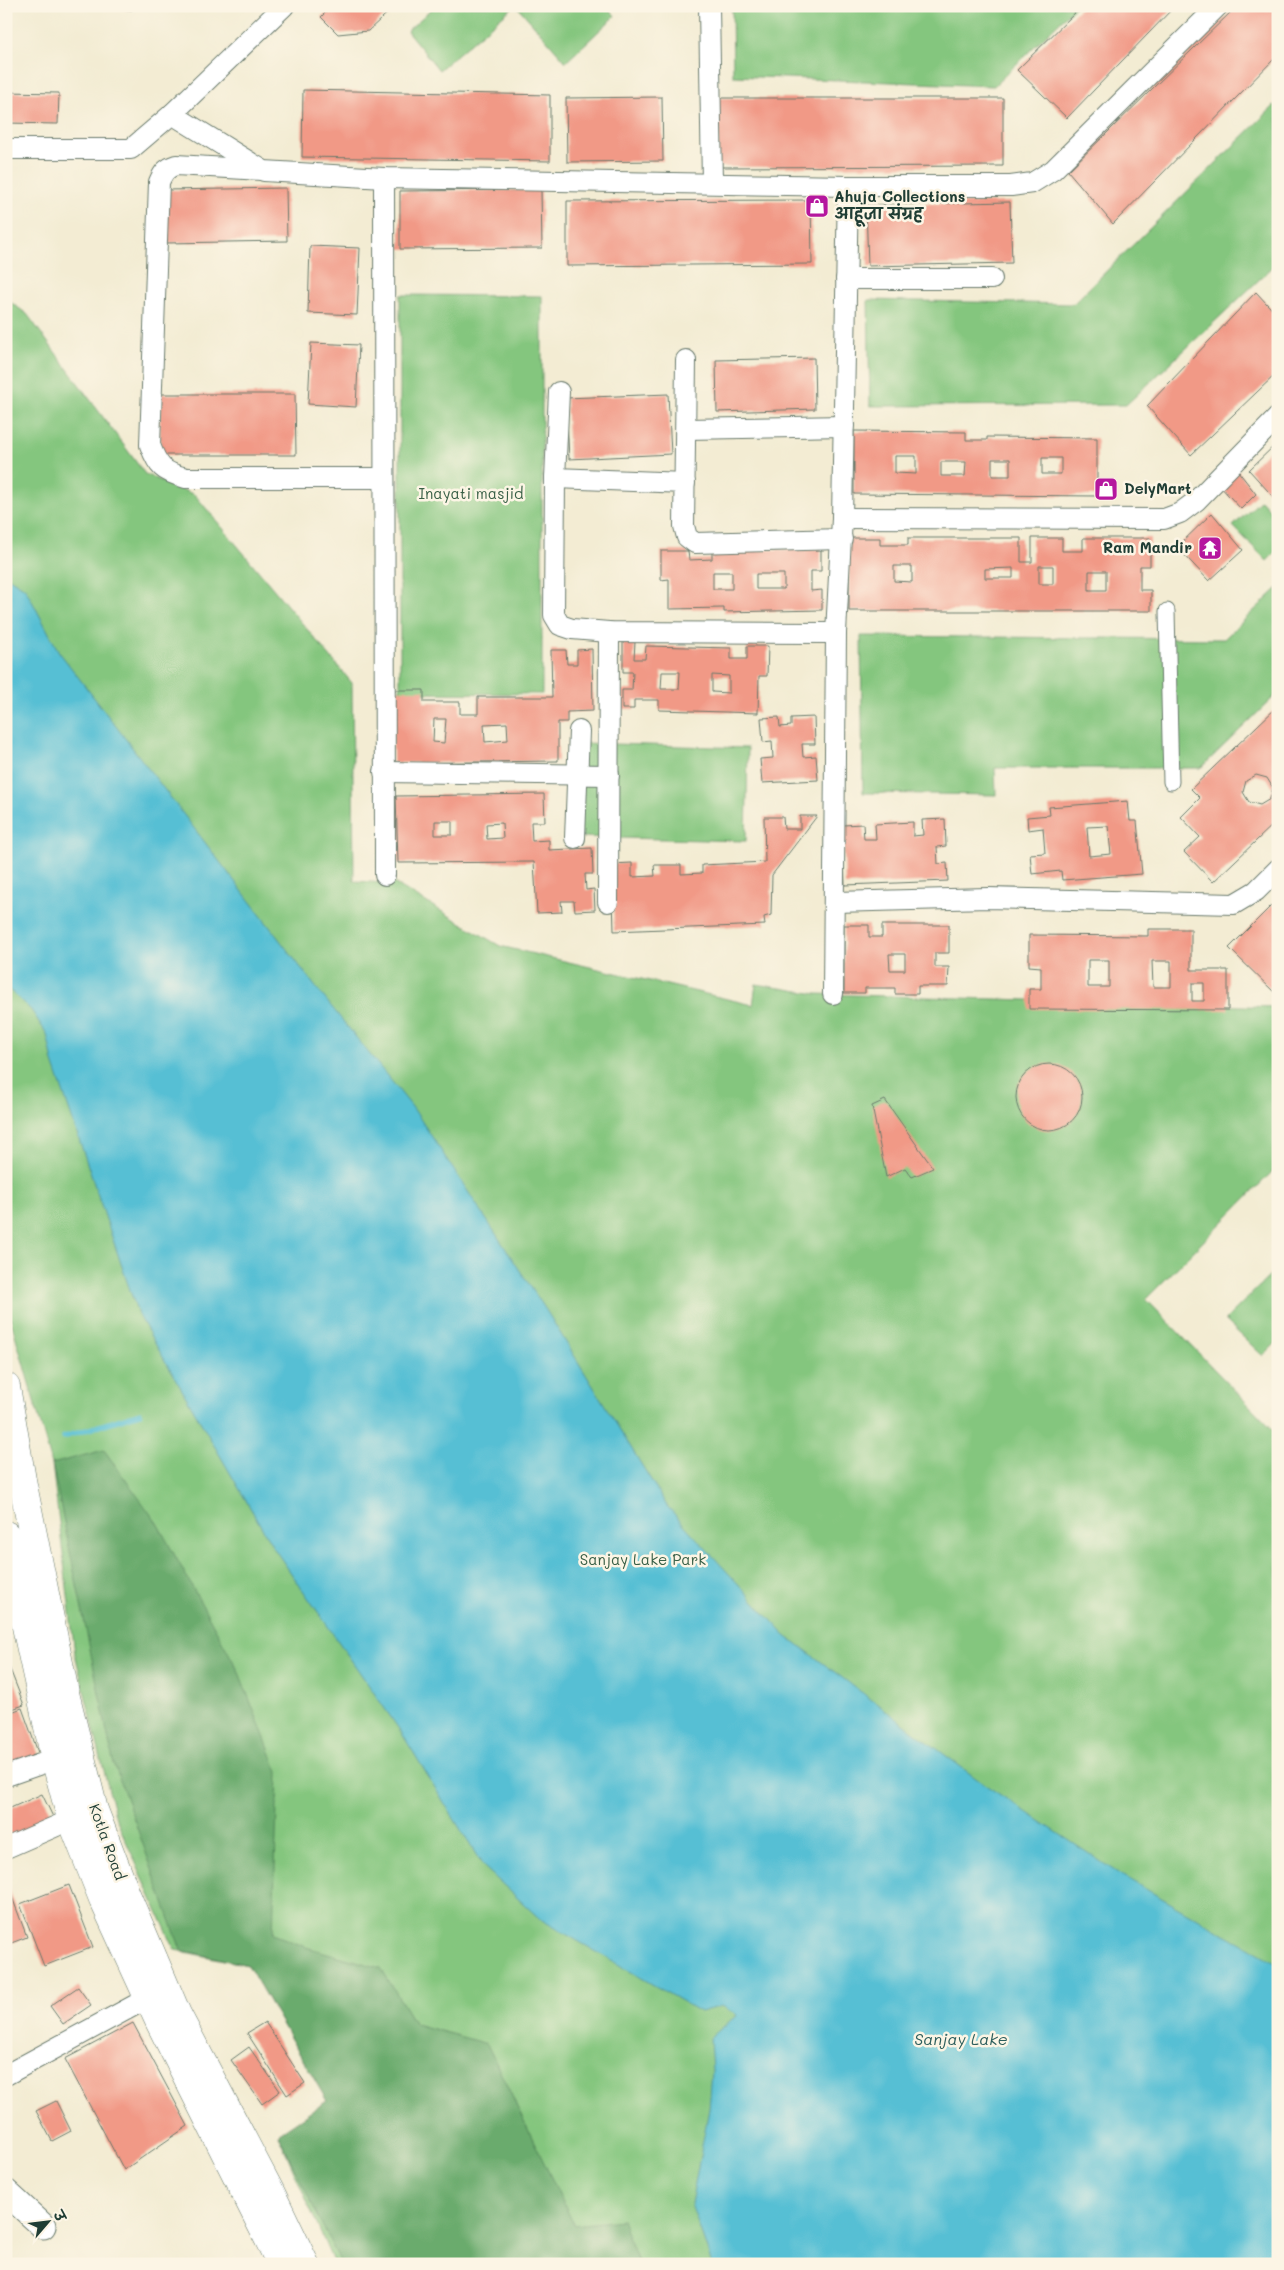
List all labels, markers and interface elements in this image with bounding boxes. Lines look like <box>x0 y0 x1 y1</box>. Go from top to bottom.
place label: Ahuja Collections आहूजा संग्रह <box>834 186 965 227</box>
shop icon: Ahuja Collections आहूजा संग्रह <box>804 193 830 219</box>
shop icon: DelyMart <box>1093 476 1119 502</box>
place label: DelyMart <box>1124 478 1192 498</box>
park label: Inayati masjid <box>418 483 524 503</box>
temple icon: Ram Mandir <box>1197 535 1223 561</box>
place label: Ram Mandir <box>1103 537 1192 557</box>
park label: Sanjay Lake Park <box>580 1549 706 1569</box>
street label: Kotla Road <box>85 1801 131 1883</box>
water label: Sanjay Lake <box>914 2028 1008 2049</box>
north arrow <box>22 2198 72 2248</box>
text: उ <box>48 2205 71 2226</box>

